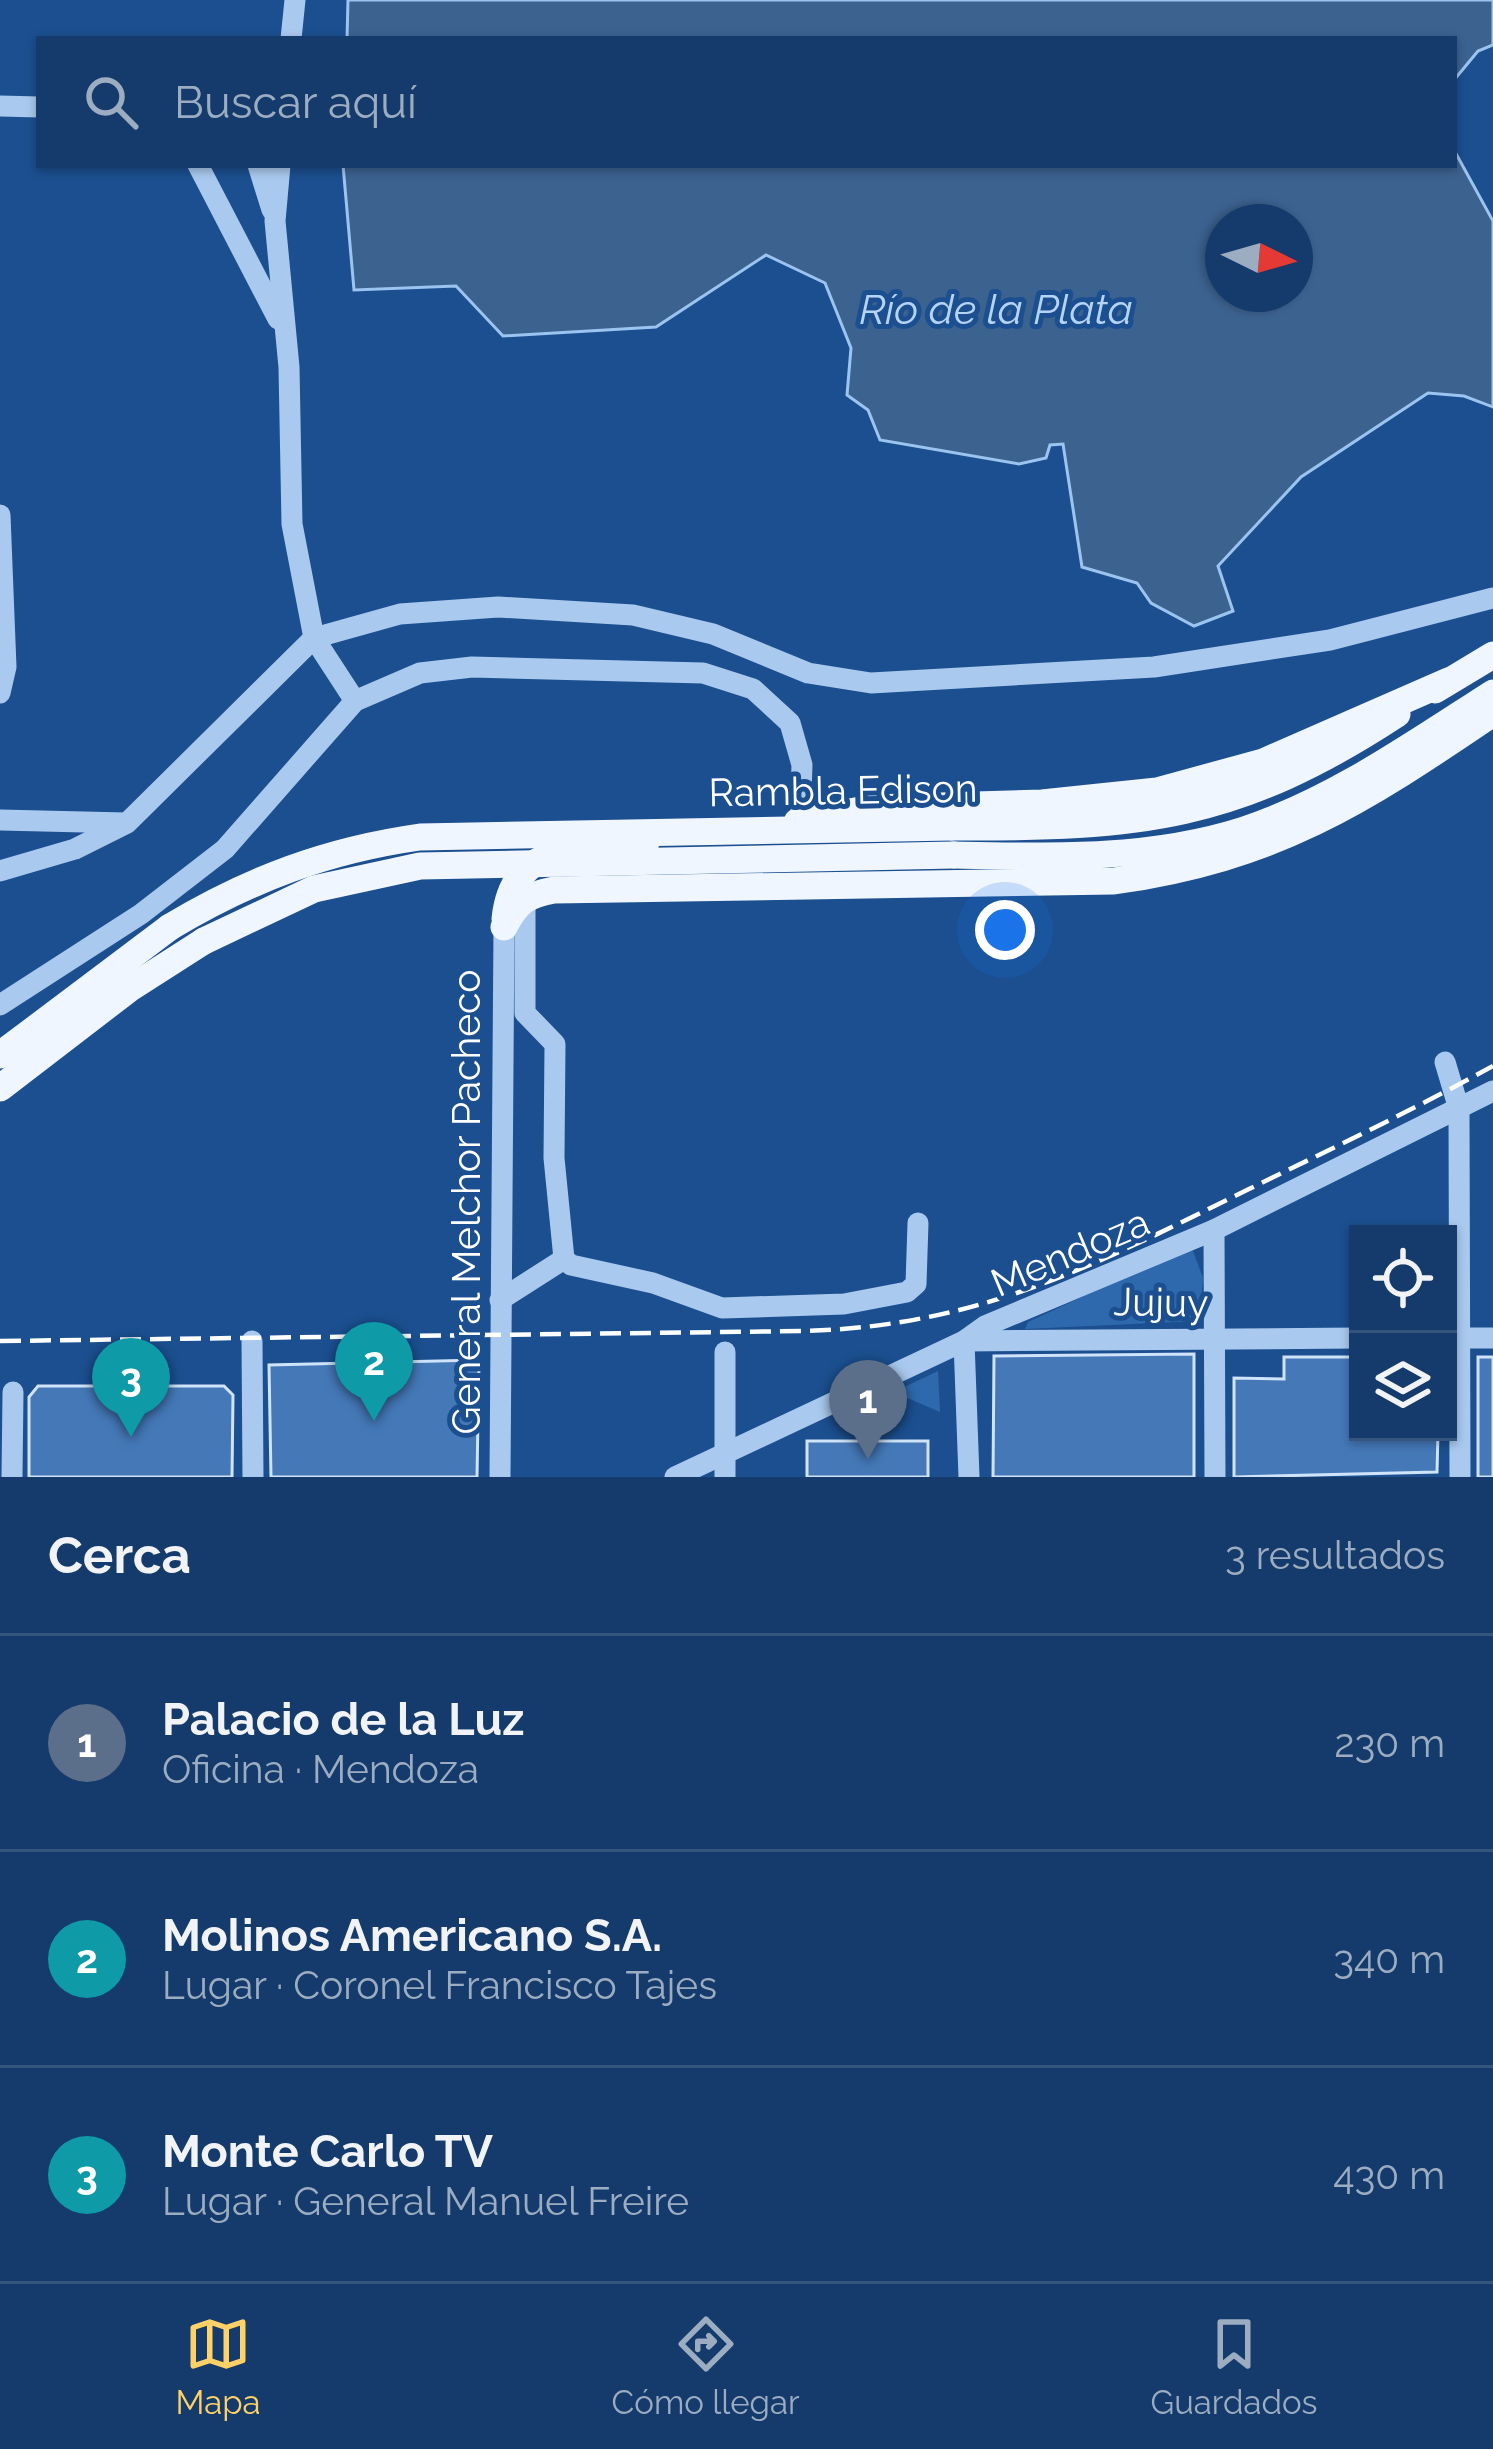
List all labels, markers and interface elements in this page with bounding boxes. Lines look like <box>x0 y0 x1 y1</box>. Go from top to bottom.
search box <box>36 36 1457 168</box>
icon: search <box>78 69 144 135</box>
text: Buscar aquí <box>174 76 417 129</box>
north arrow <box>1205 204 1313 312</box>
water label: Río de la Plata <box>859 285 1133 334</box>
street label: Rambla Edison <box>708 765 978 815</box>
your location <box>975 900 1035 960</box>
street label: General Melchor Pacheco <box>443 970 489 1434</box>
street label: Mendoza <box>984 1198 1156 1306</box>
map controls <box>1349 1225 1457 1441</box>
button: locate <box>1349 1225 1457 1333</box>
street label: Jujuy <box>1113 1278 1209 1326</box>
pin: 2 <box>335 1322 413 1421</box>
button: layers <box>1349 1333 1457 1441</box>
pin: 3 <box>92 1338 170 1437</box>
pin: 1 <box>829 1360 907 1459</box>
text: Cerca <box>48 1525 191 1585</box>
text: 3 resultados <box>1225 1532 1445 1578</box>
text: Palacio de la Luz <box>162 1693 525 1746</box>
text: 1 <box>77 1720 97 1766</box>
text: 230 m <box>1334 1720 1445 1766</box>
text: Oficina · Mendoza <box>162 1746 479 1792</box>
text: Molinos Americano S.A. <box>162 1909 662 1962</box>
text: 2 <box>76 1936 98 1982</box>
text: 340 m <box>1333 1936 1445 1982</box>
text: Lugar · Coronel Francisco Tajes <box>162 1962 717 2008</box>
text: Monte Carlo TV <box>162 2125 493 2178</box>
text: 3 <box>76 2152 98 2198</box>
text: 430 m <box>1333 2152 1445 2198</box>
text: Lugar · General Manuel Freire <box>162 2178 689 2224</box>
tab: Mapa <box>176 2311 261 2422</box>
tab: Cómo llegar <box>612 2311 800 2422</box>
tab: Guardados <box>1151 2311 1318 2422</box>

